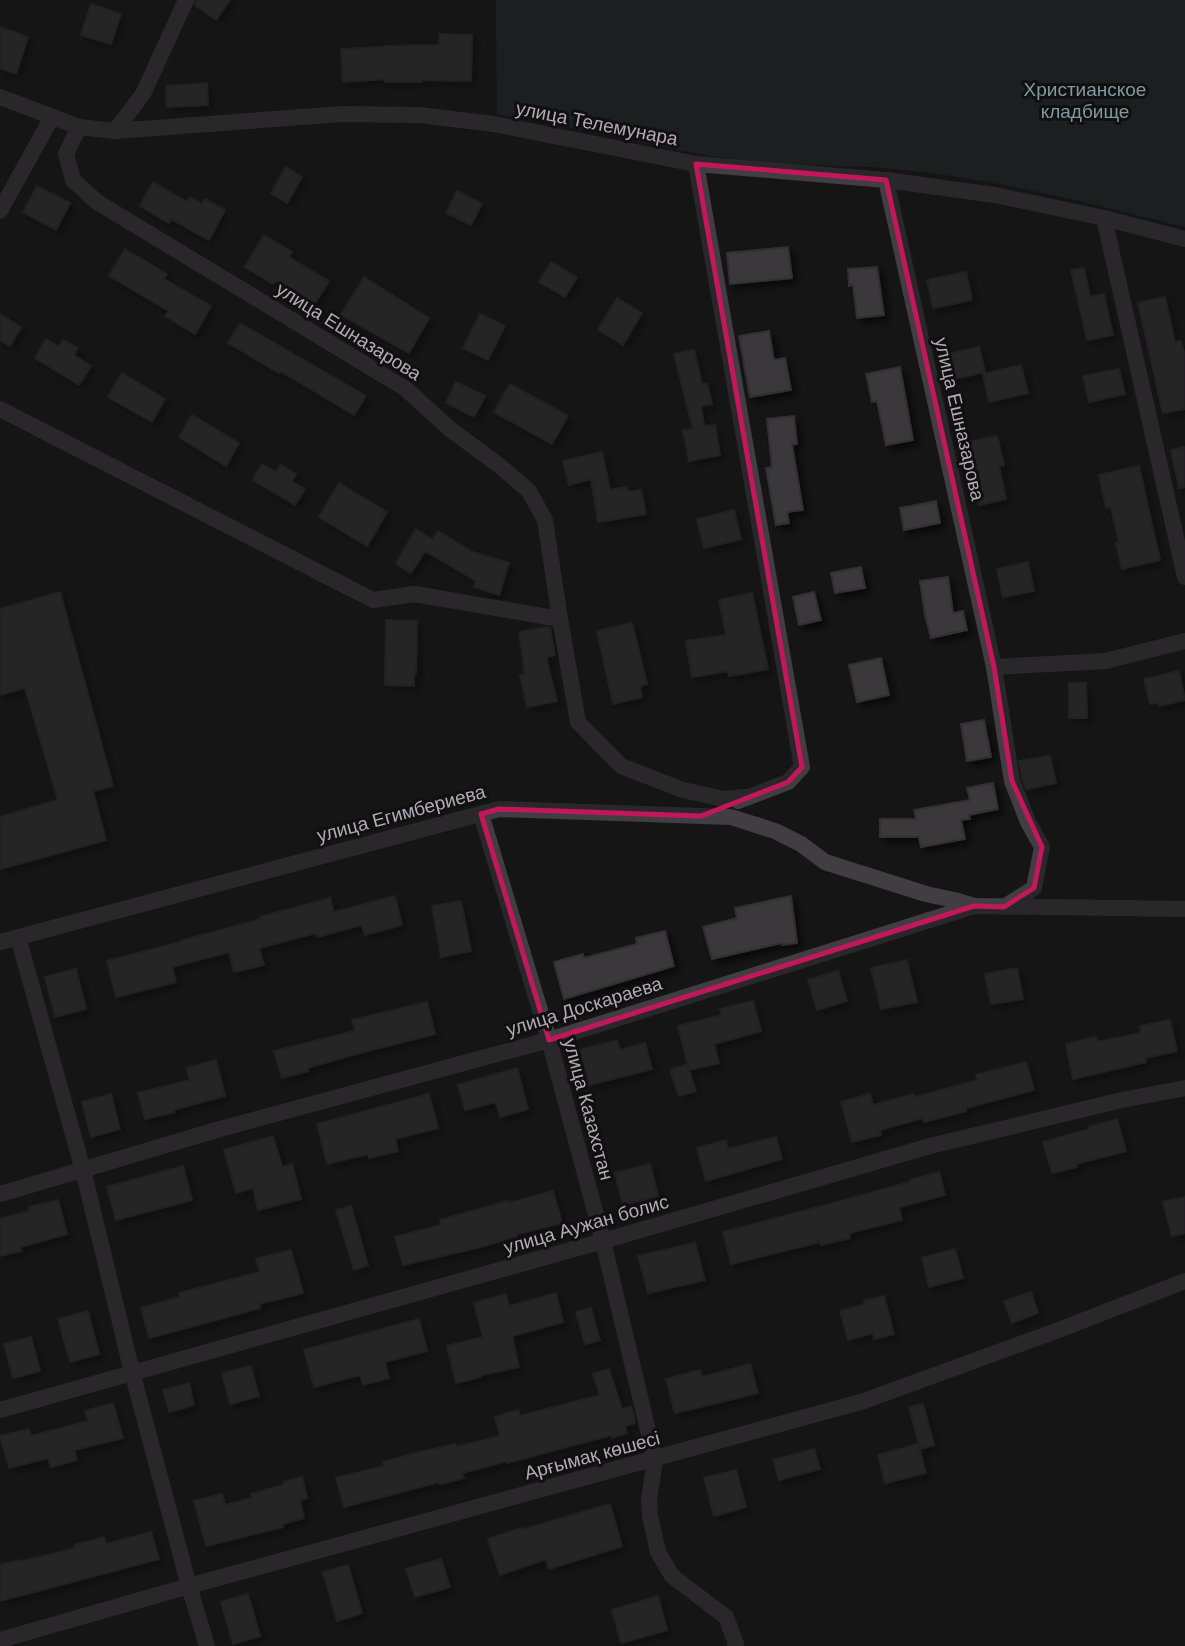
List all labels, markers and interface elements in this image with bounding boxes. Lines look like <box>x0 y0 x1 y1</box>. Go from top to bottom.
park label: Христианское кладбище <box>1024 77 1146 124</box>
street label: улица Телемунара <box>514 96 680 152</box>
street label: улица Ешназарова <box>271 277 426 386</box>
street label: улица Ешназарова <box>929 335 991 504</box>
street label: улица Егимбериева <box>314 779 489 848</box>
street label: улица Доскараева <box>503 971 666 1042</box>
street label: улица Казахстан <box>558 1035 620 1183</box>
street label: улица Аужан болис <box>501 1189 672 1260</box>
street label: Арғымақ көшесі <box>522 1425 663 1486</box>

